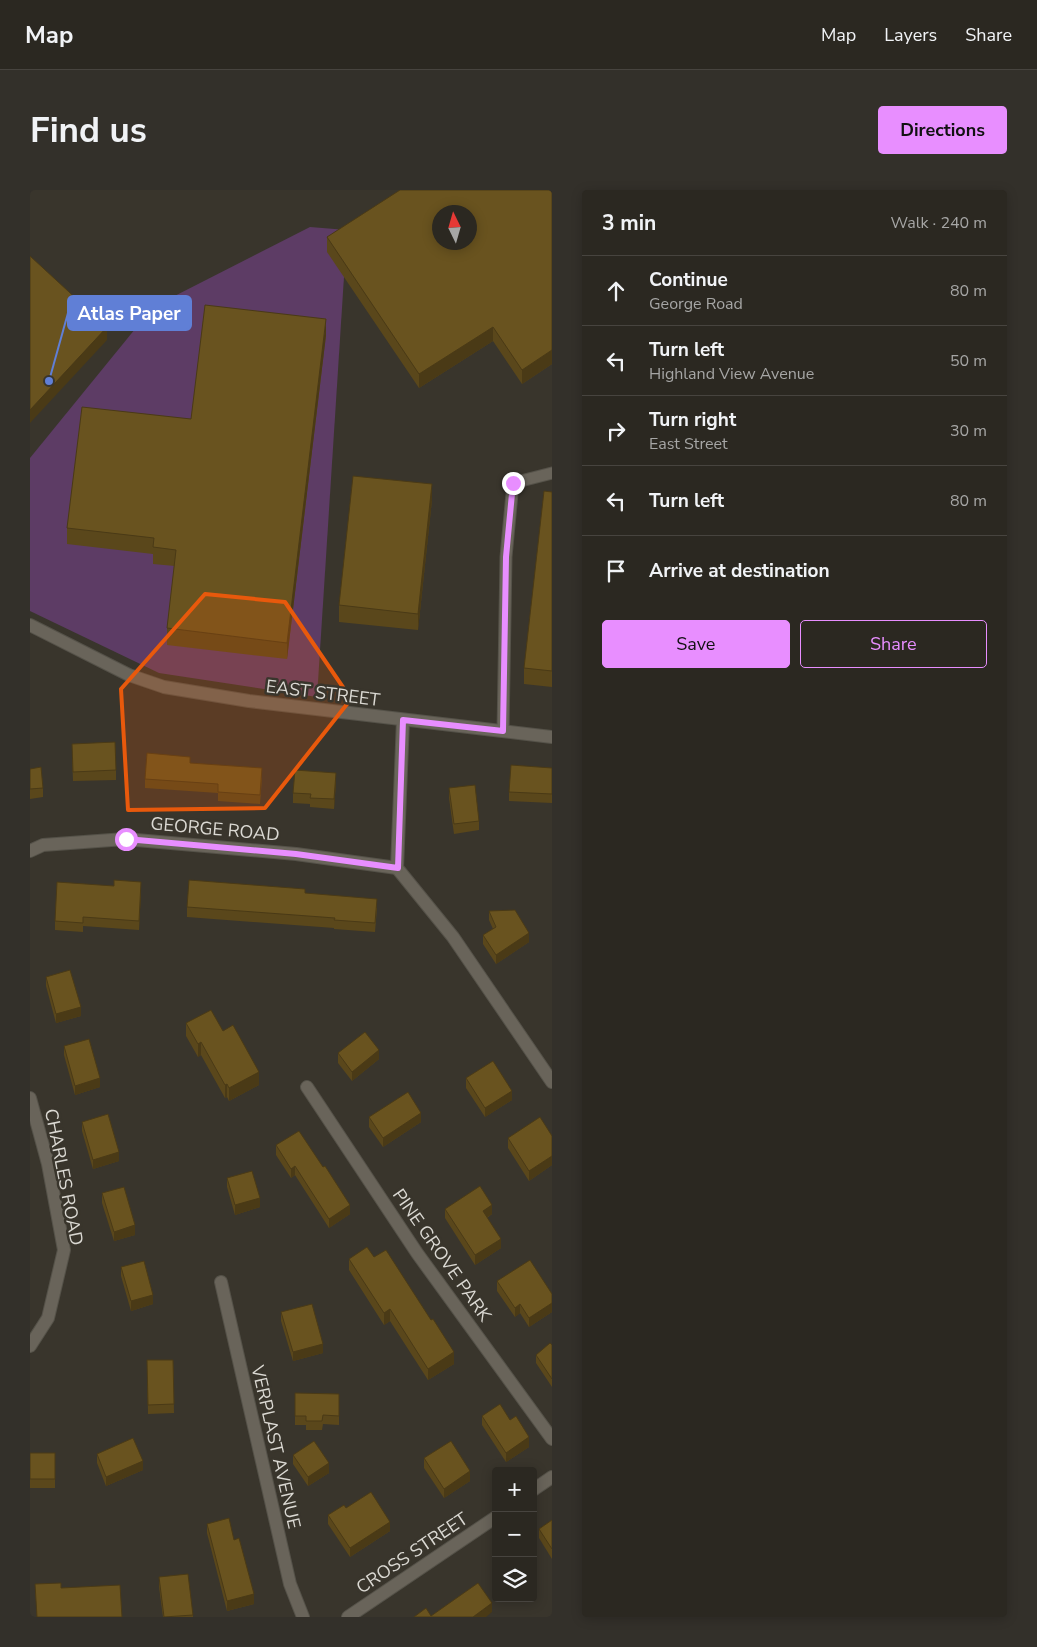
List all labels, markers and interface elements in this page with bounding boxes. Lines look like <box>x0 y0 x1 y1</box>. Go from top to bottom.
text: Map <box>25 19 73 51</box>
text: Map <box>821 23 856 47</box>
text: Layers <box>884 23 937 47</box>
text: Share <box>965 23 1012 47</box>
button: Directions <box>878 106 1007 154</box>
text: Find us <box>30 107 147 154</box>
north arrow <box>432 205 477 250</box>
text: 3 min <box>602 209 656 237</box>
text: Walk · 240 m <box>891 212 987 234</box>
text: Continue <box>649 267 728 293</box>
icon: ahead <box>602 277 630 305</box>
text: 80 m <box>950 280 987 302</box>
text: George Road <box>649 293 743 315</box>
callout: Atlas Paper <box>68 296 191 330</box>
text: Atlas Paper <box>77 301 181 327</box>
text: Turn left <box>649 337 724 363</box>
icon: left <box>602 347 630 375</box>
text: 50 m <box>950 350 987 372</box>
text: Highland View Avenue <box>649 363 814 385</box>
text: Turn right <box>649 407 736 433</box>
icon: right <box>602 417 630 445</box>
text: 30 m <box>950 420 987 442</box>
text: East Street <box>649 433 728 455</box>
route end <box>502 472 525 495</box>
icon: left <box>602 487 630 515</box>
text: Turn left <box>649 488 724 514</box>
text: 80 m <box>950 490 987 512</box>
icon: arrive <box>602 557 630 585</box>
text: Arrive at destination <box>649 558 830 584</box>
button: Save <box>602 620 790 668</box>
button: Share <box>800 620 987 668</box>
street label: EAST STREET <box>265 674 382 712</box>
street label: GEORGE ROAD <box>149 811 281 847</box>
route start <box>115 828 138 851</box>
street label: CHARLES ROAD <box>39 1107 89 1247</box>
street label: PINE GROVE PARK <box>387 1184 497 1327</box>
street label: VERPLAST AVENUE <box>245 1362 306 1531</box>
map controls <box>492 1467 537 1602</box>
button: + <box>492 1467 537 1512</box>
street label: CROSS STREET <box>351 1507 473 1599</box>
button: − <box>492 1512 537 1557</box>
button: layers <box>492 1557 537 1602</box>

